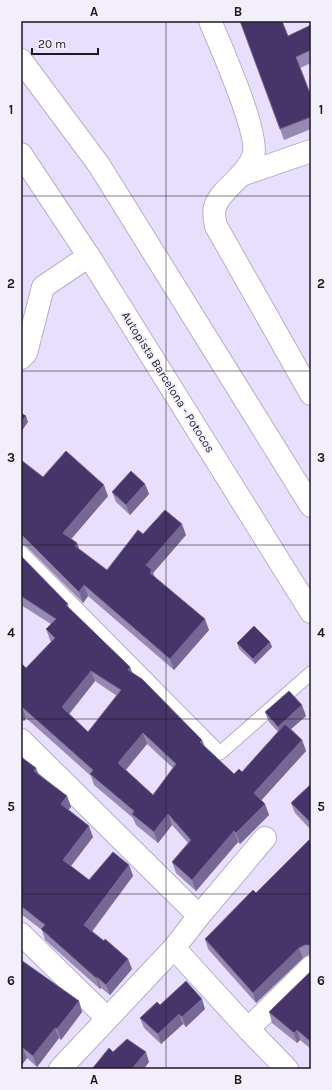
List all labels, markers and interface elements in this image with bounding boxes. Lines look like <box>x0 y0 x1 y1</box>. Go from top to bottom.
text: A <box>90 4 98 19</box>
text: B <box>234 4 242 19</box>
scale bar <box>32 30 98 56</box>
text: 20 m <box>38 37 66 51</box>
text: 1 <box>9 102 13 117</box>
text: 1 <box>319 102 323 117</box>
text: 2 <box>7 276 15 291</box>
text: 2 <box>317 276 325 291</box>
street label: Autopista Barcelona - Potocos <box>119 309 217 455</box>
text: 3 <box>7 450 15 465</box>
text: 3 <box>317 450 325 465</box>
text: 4 <box>7 625 15 640</box>
text: 4 <box>317 625 325 640</box>
text: 5 <box>7 799 15 814</box>
text: 5 <box>317 799 325 814</box>
text: 6 <box>7 973 15 988</box>
text: 6 <box>317 973 325 988</box>
text: A <box>90 1072 98 1087</box>
text: B <box>234 1072 242 1087</box>

